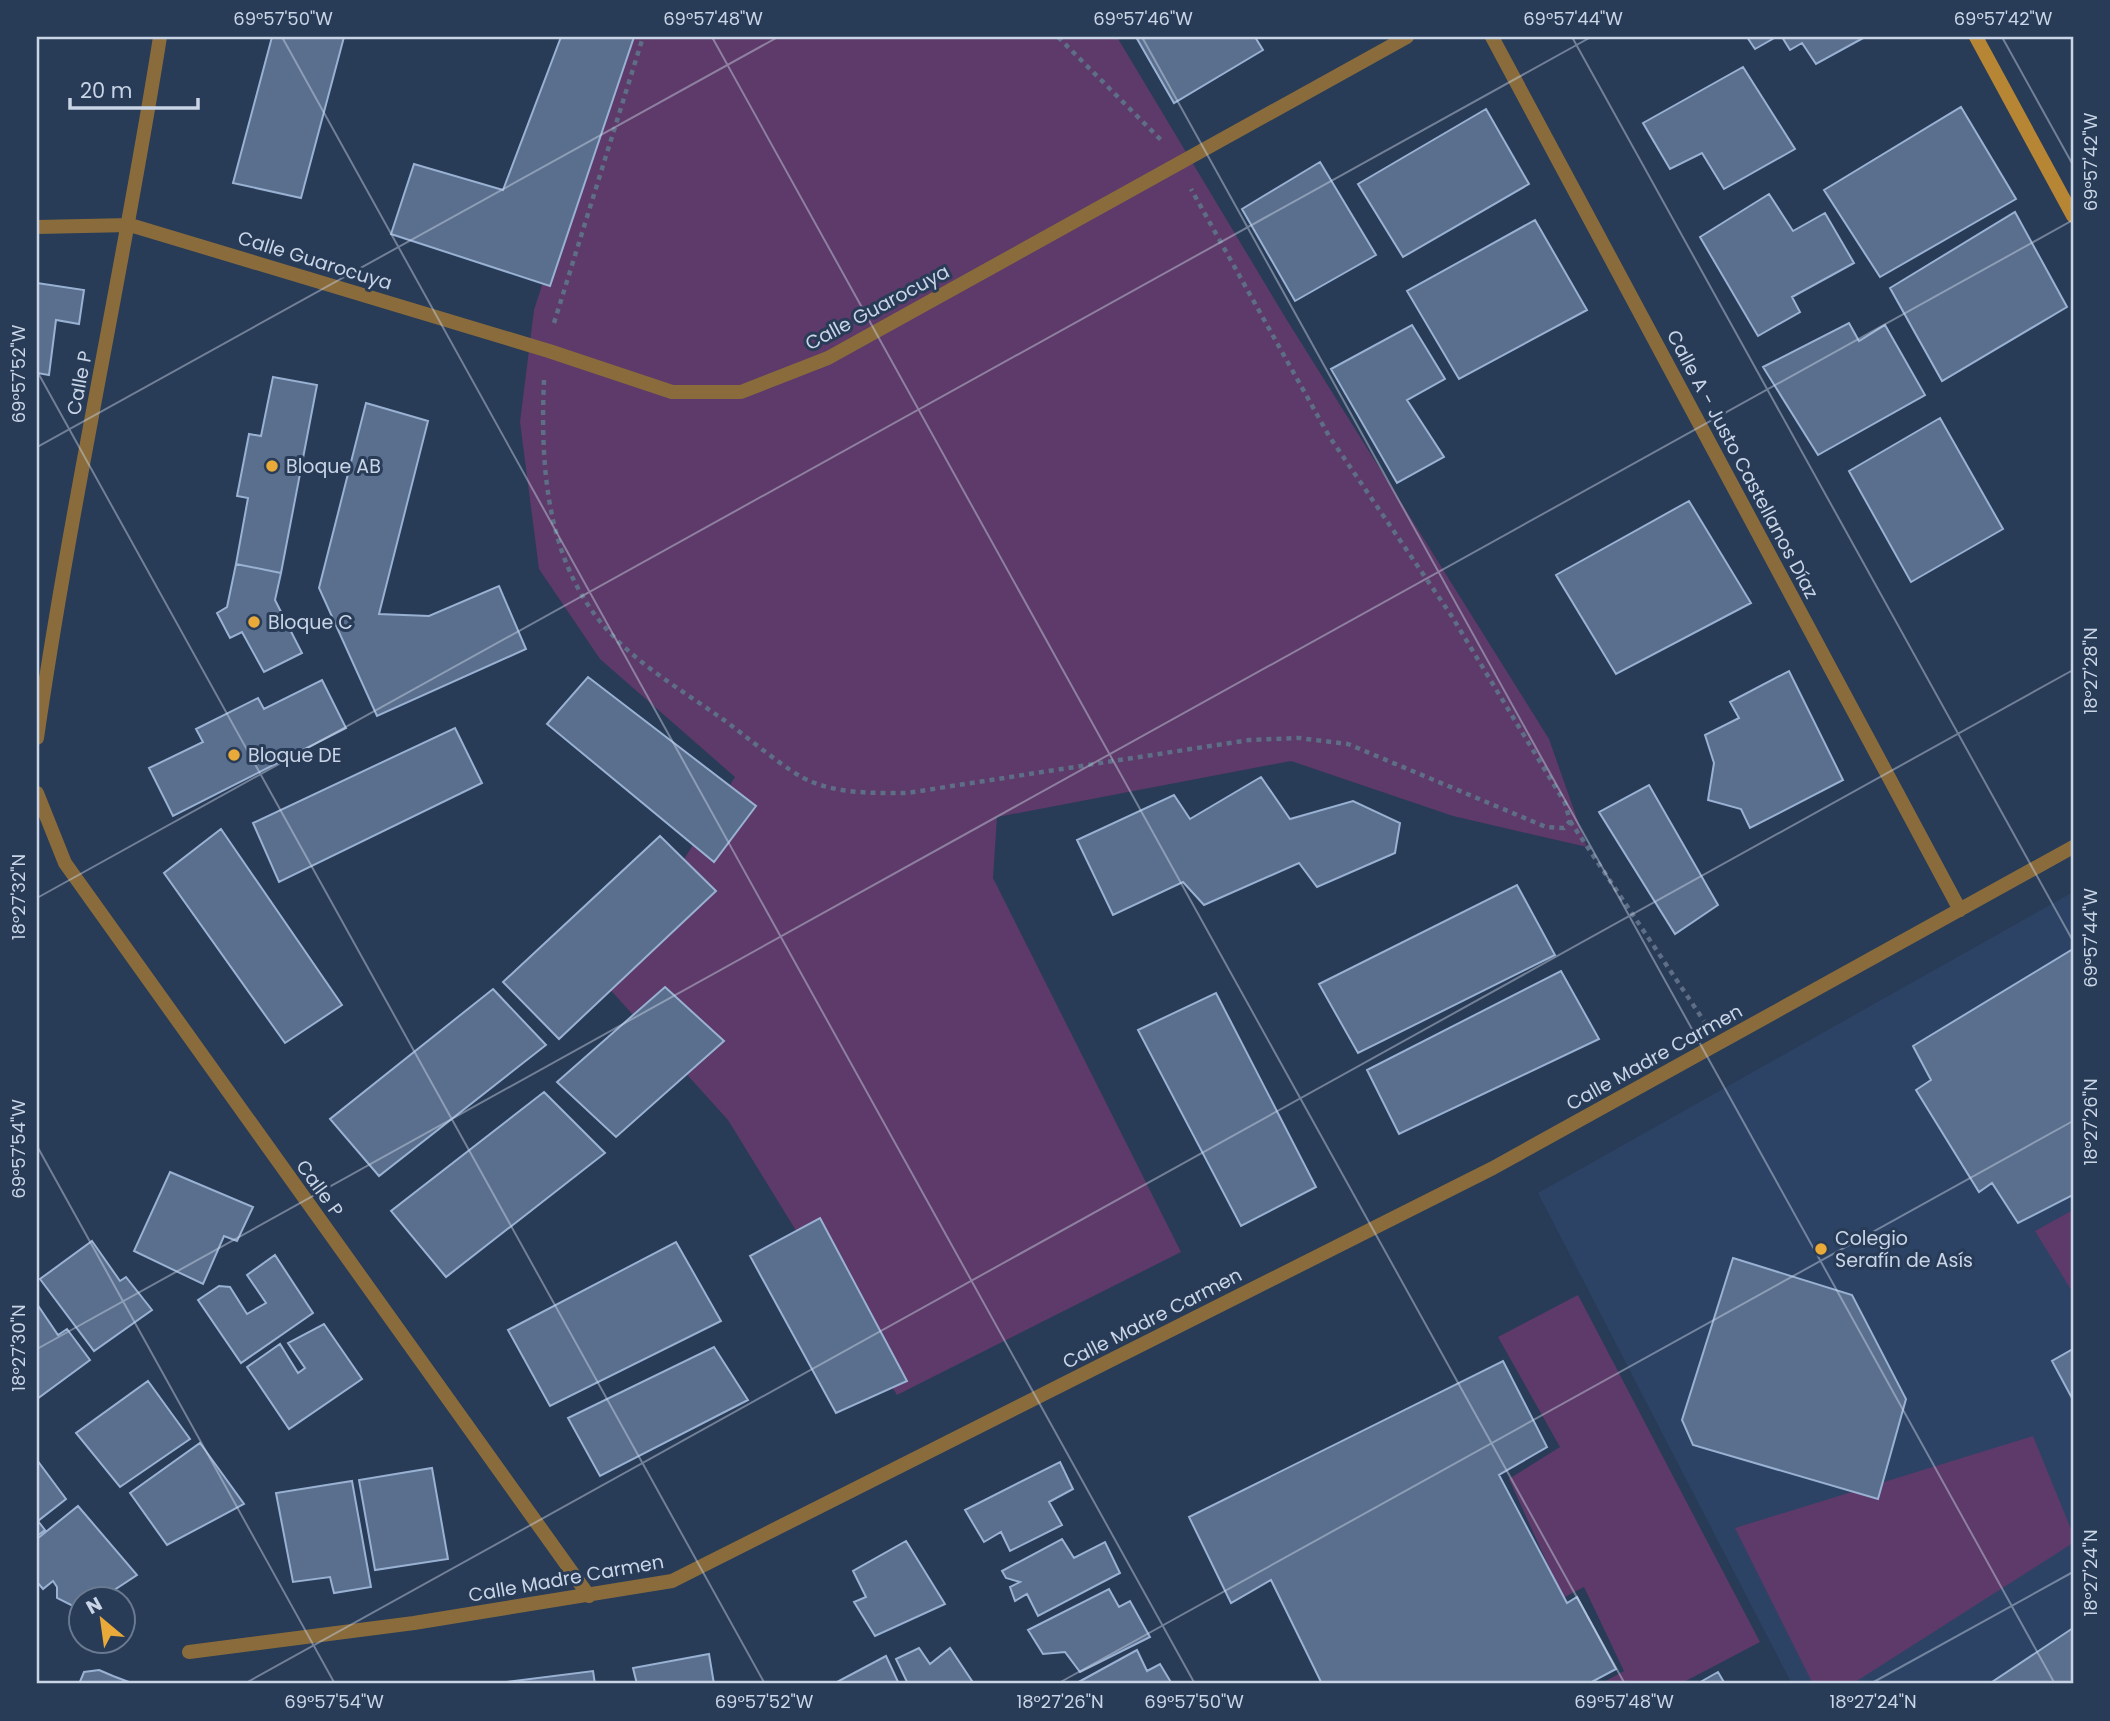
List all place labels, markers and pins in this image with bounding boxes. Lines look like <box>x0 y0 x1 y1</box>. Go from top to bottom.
place label: Bloque AB <box>286 453 381 480</box>
marker: Bloque AB <box>264 458 280 474</box>
place label: Bloque C <box>268 609 353 636</box>
marker: Bloque C <box>246 614 262 630</box>
place label: Bloque DE <box>248 742 342 769</box>
marker: Bloque DE <box>226 747 242 763</box>
place label: Colegio Serafín de Asís <box>1835 1225 1973 1274</box>
marker: Colegio Serafín de Asís <box>1813 1241 1829 1257</box>

